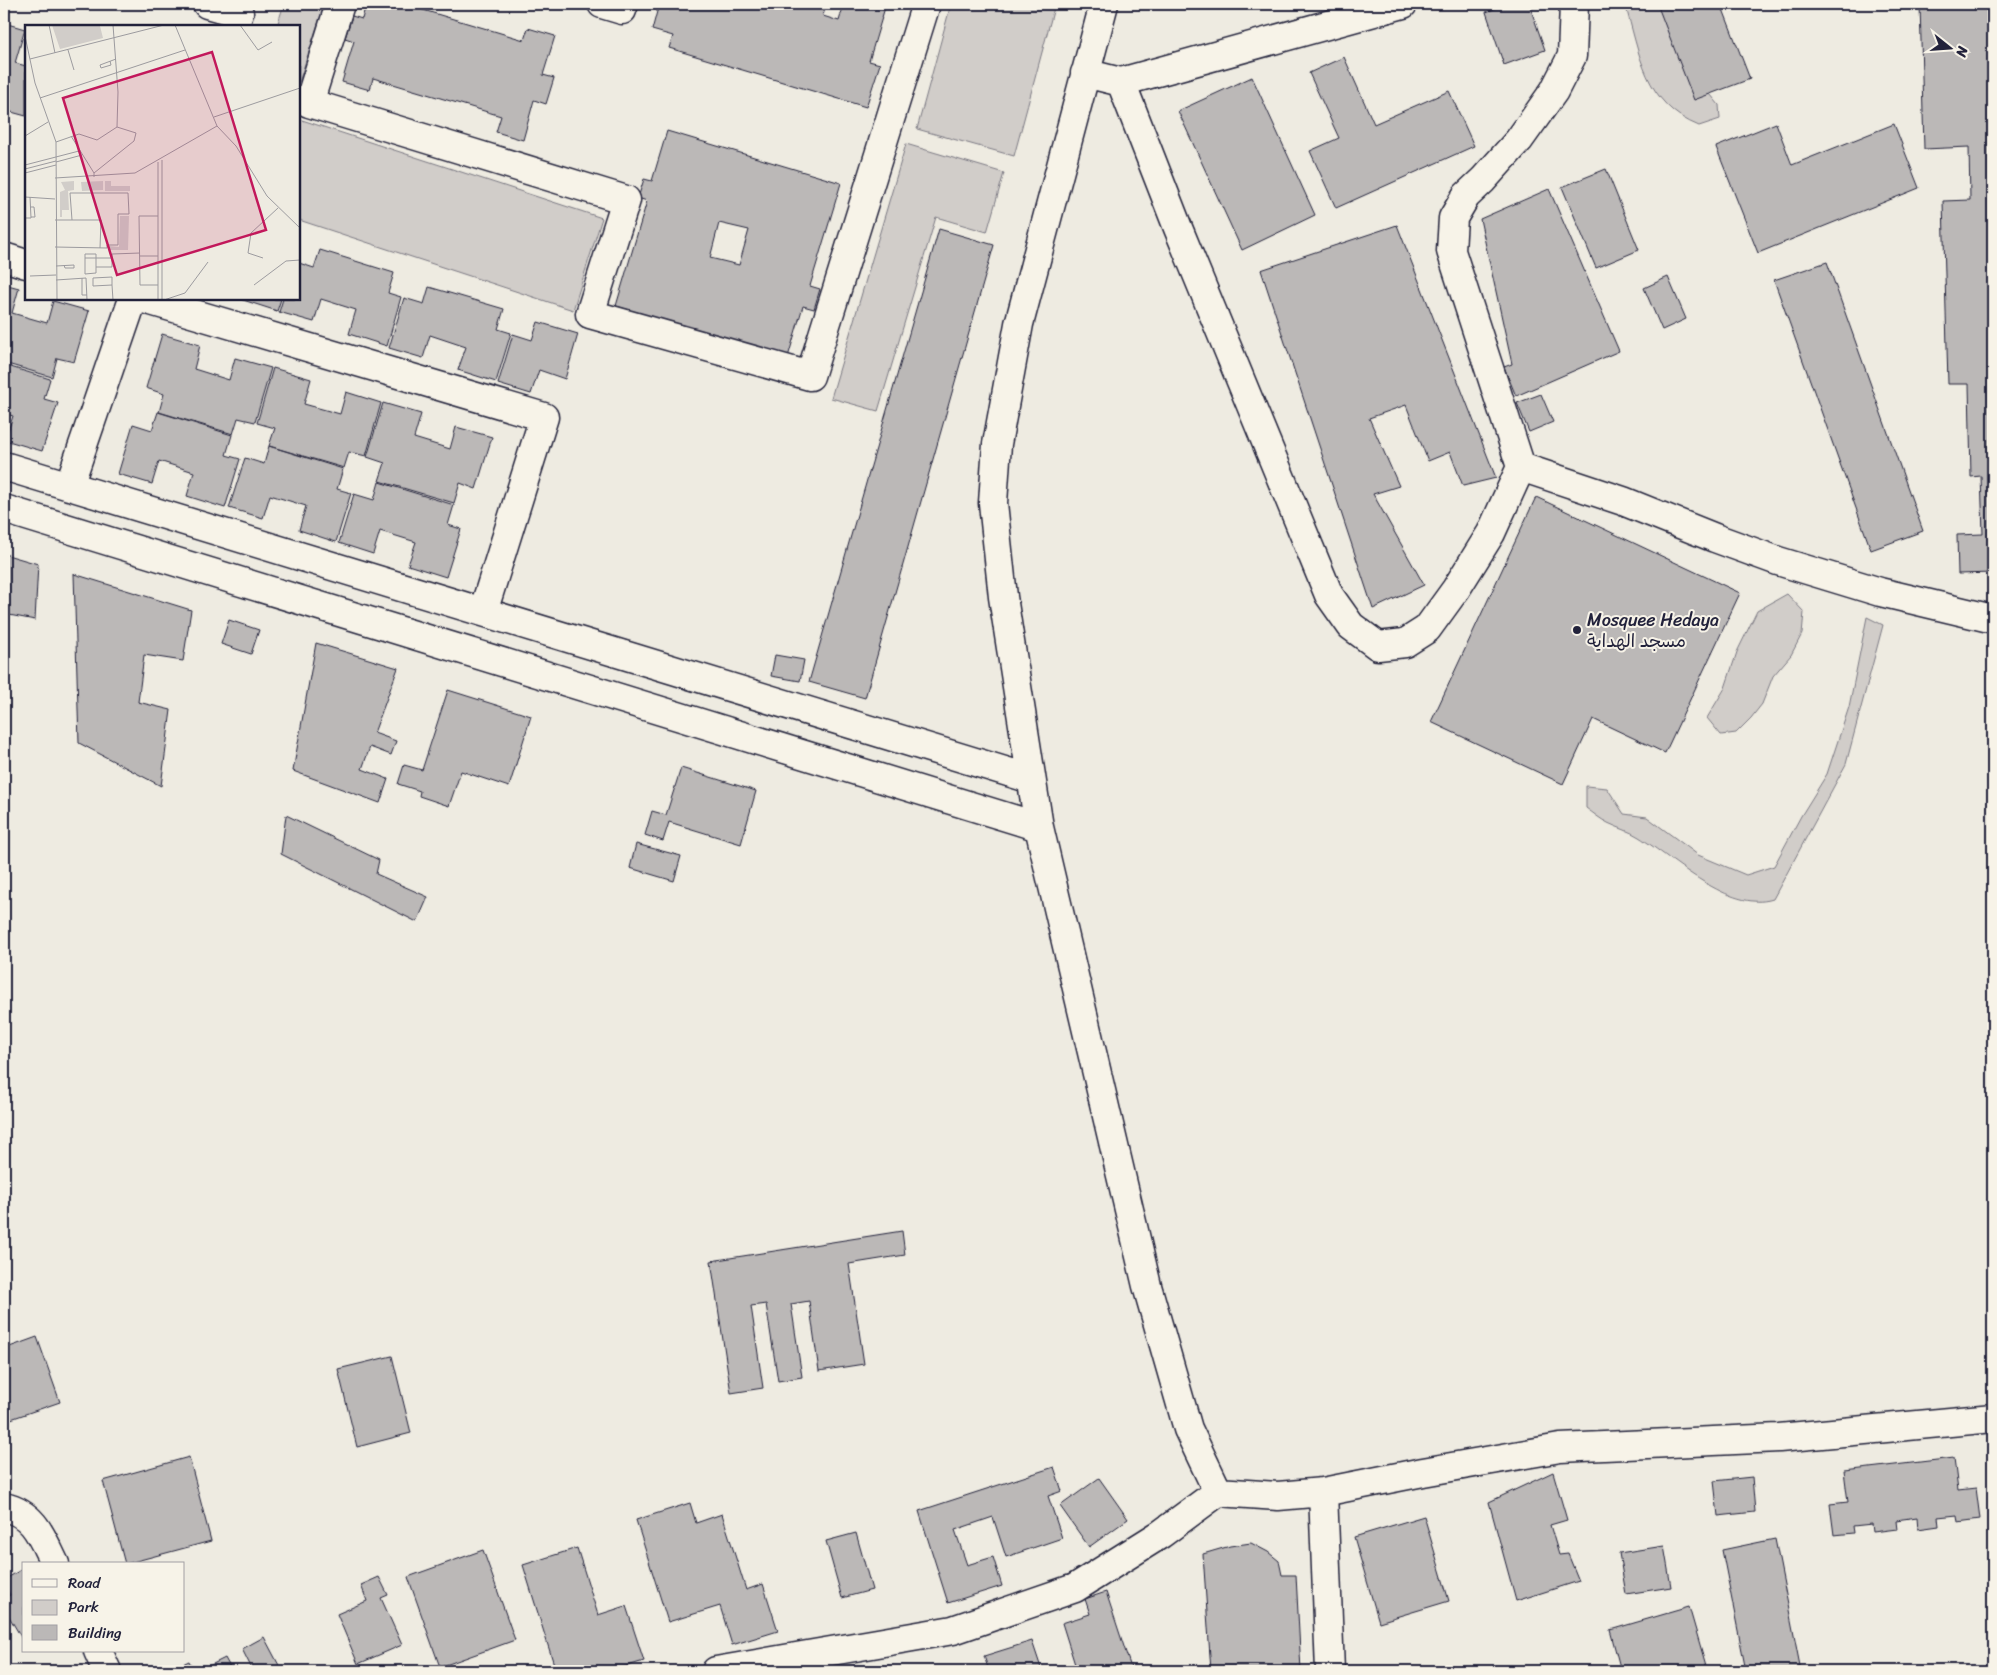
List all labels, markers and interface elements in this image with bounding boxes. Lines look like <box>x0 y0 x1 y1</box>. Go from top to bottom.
north arrow <box>1924 22 1974 72</box>
inset map <box>25 25 300 300</box>
text: N <box>1948 42 1976 60</box>
place label: Mosquee Hedaya مسجد الهداية <box>1587 604 1719 657</box>
marker: Mosquee Hedaya مسجد الهداية <box>1571 624 1583 636</box>
legend <box>22 1562 185 1652</box>
text: Road <box>68 1570 101 1596</box>
text: Park <box>68 1594 99 1620</box>
text: Building <box>68 1620 122 1646</box>

